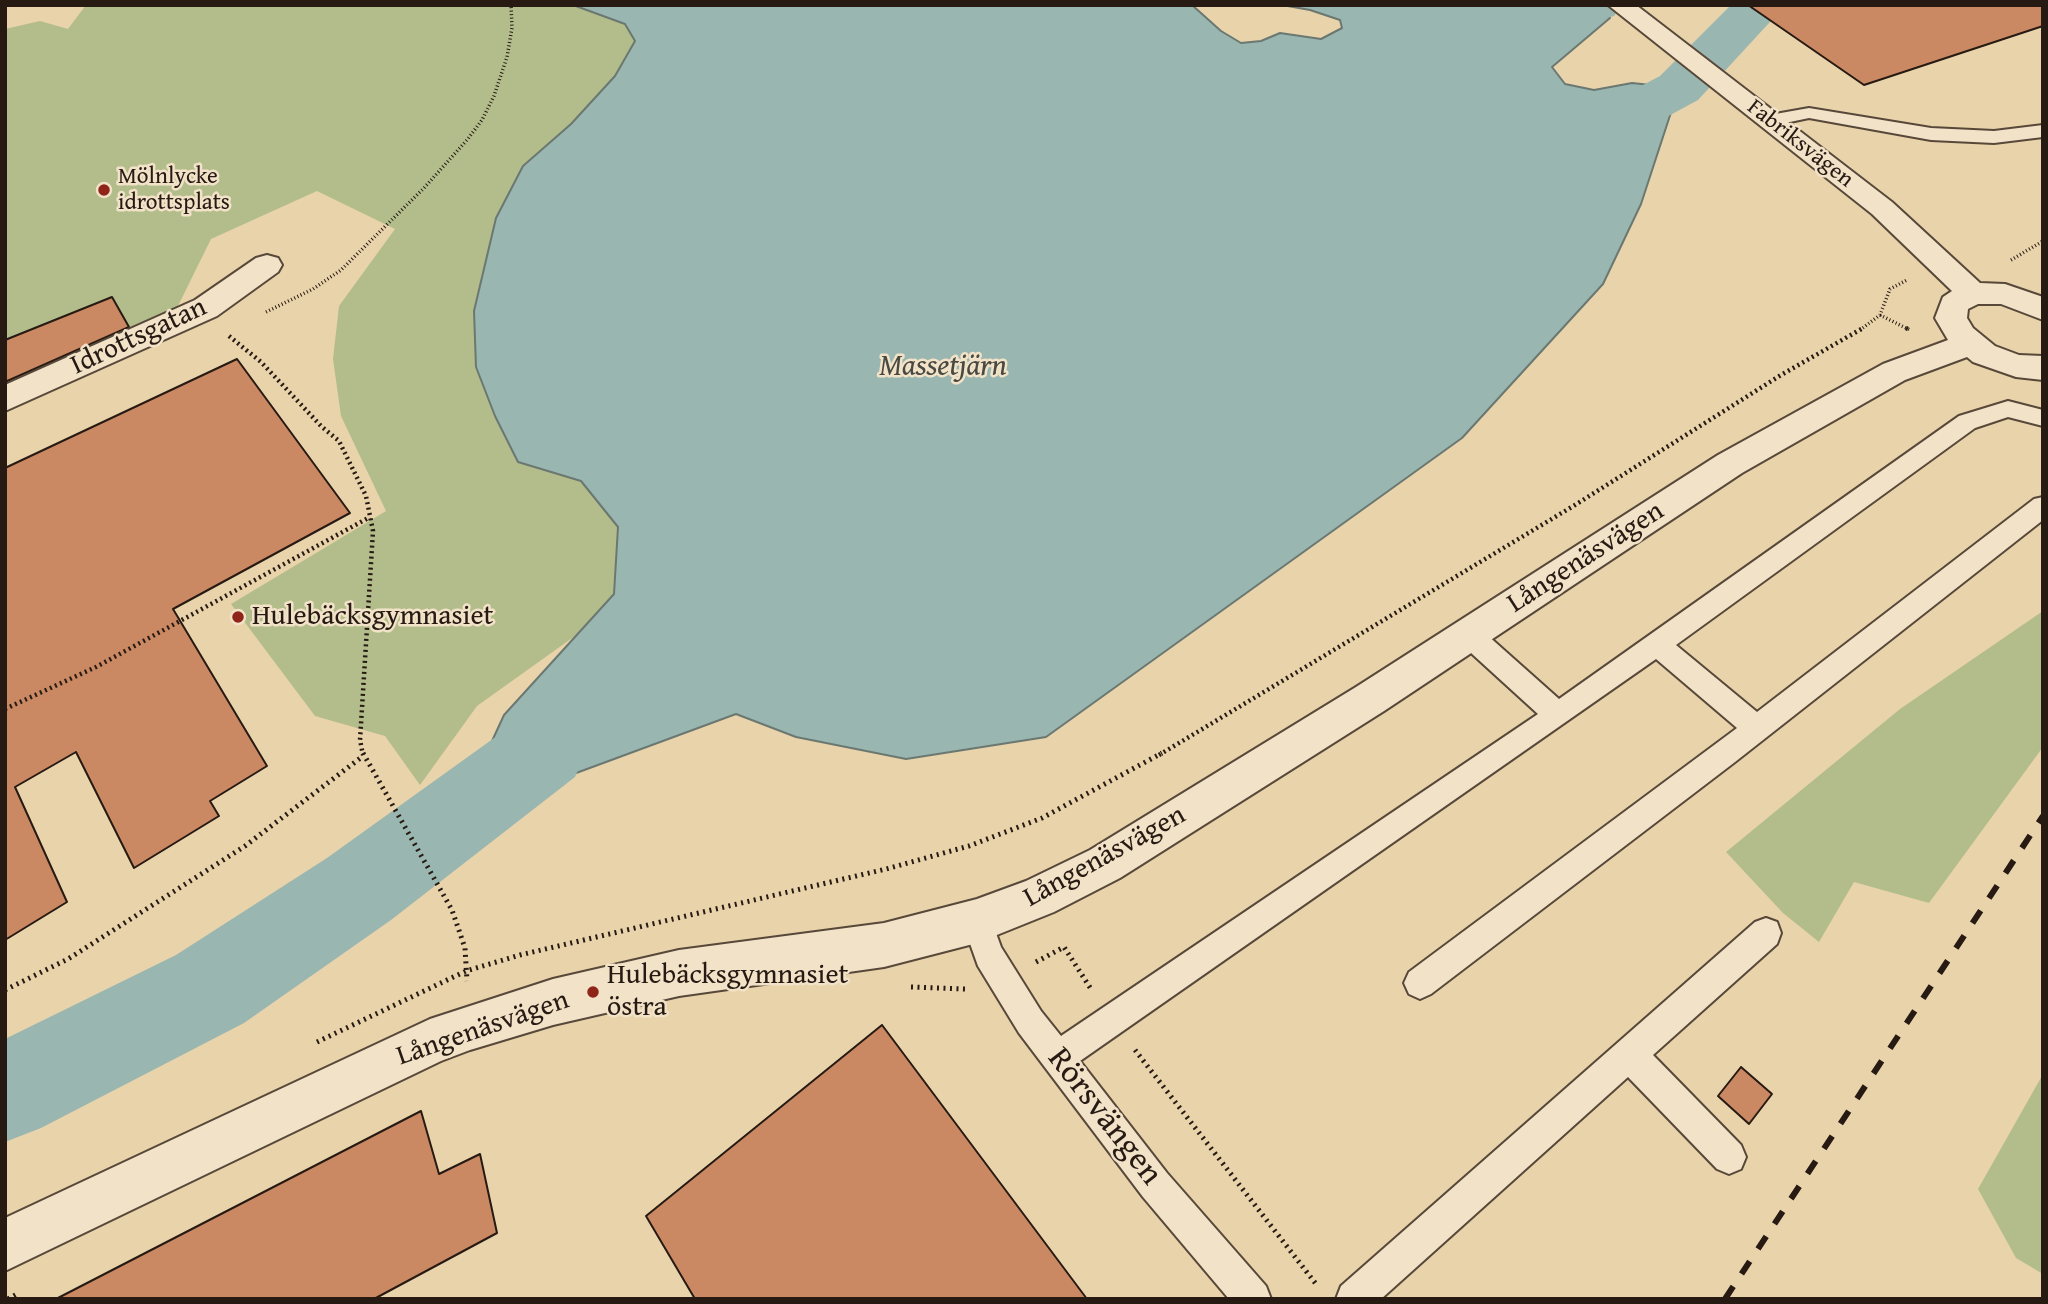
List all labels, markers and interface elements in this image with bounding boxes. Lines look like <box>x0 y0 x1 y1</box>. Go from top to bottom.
street label: Fabriksvägen <box>1741 94 1859 194</box>
place label: Mölnlycke idrottsplats <box>118 163 230 217</box>
marker: Mölnlycke idrottsplats <box>96 182 112 198</box>
street label: Idrottsgatan <box>66 291 212 383</box>
water label: Massetjärn <box>879 349 1007 385</box>
street label: Långenäsvägen <box>1501 495 1671 621</box>
place label: Hulebäcksgymnasiet <box>252 600 493 634</box>
marker: Hulebäcksgymnasiet <box>230 609 246 625</box>
street label: Långenäsvägen <box>1018 799 1192 915</box>
place label: Hulebäcksgymnasiet östra <box>607 959 848 1025</box>
street label: Långenäsvägen <box>393 984 573 1074</box>
marker: Hulebäcksgymnasiet östra <box>585 984 601 1000</box>
street label: Rörsvängen <box>1038 1040 1170 1194</box>

